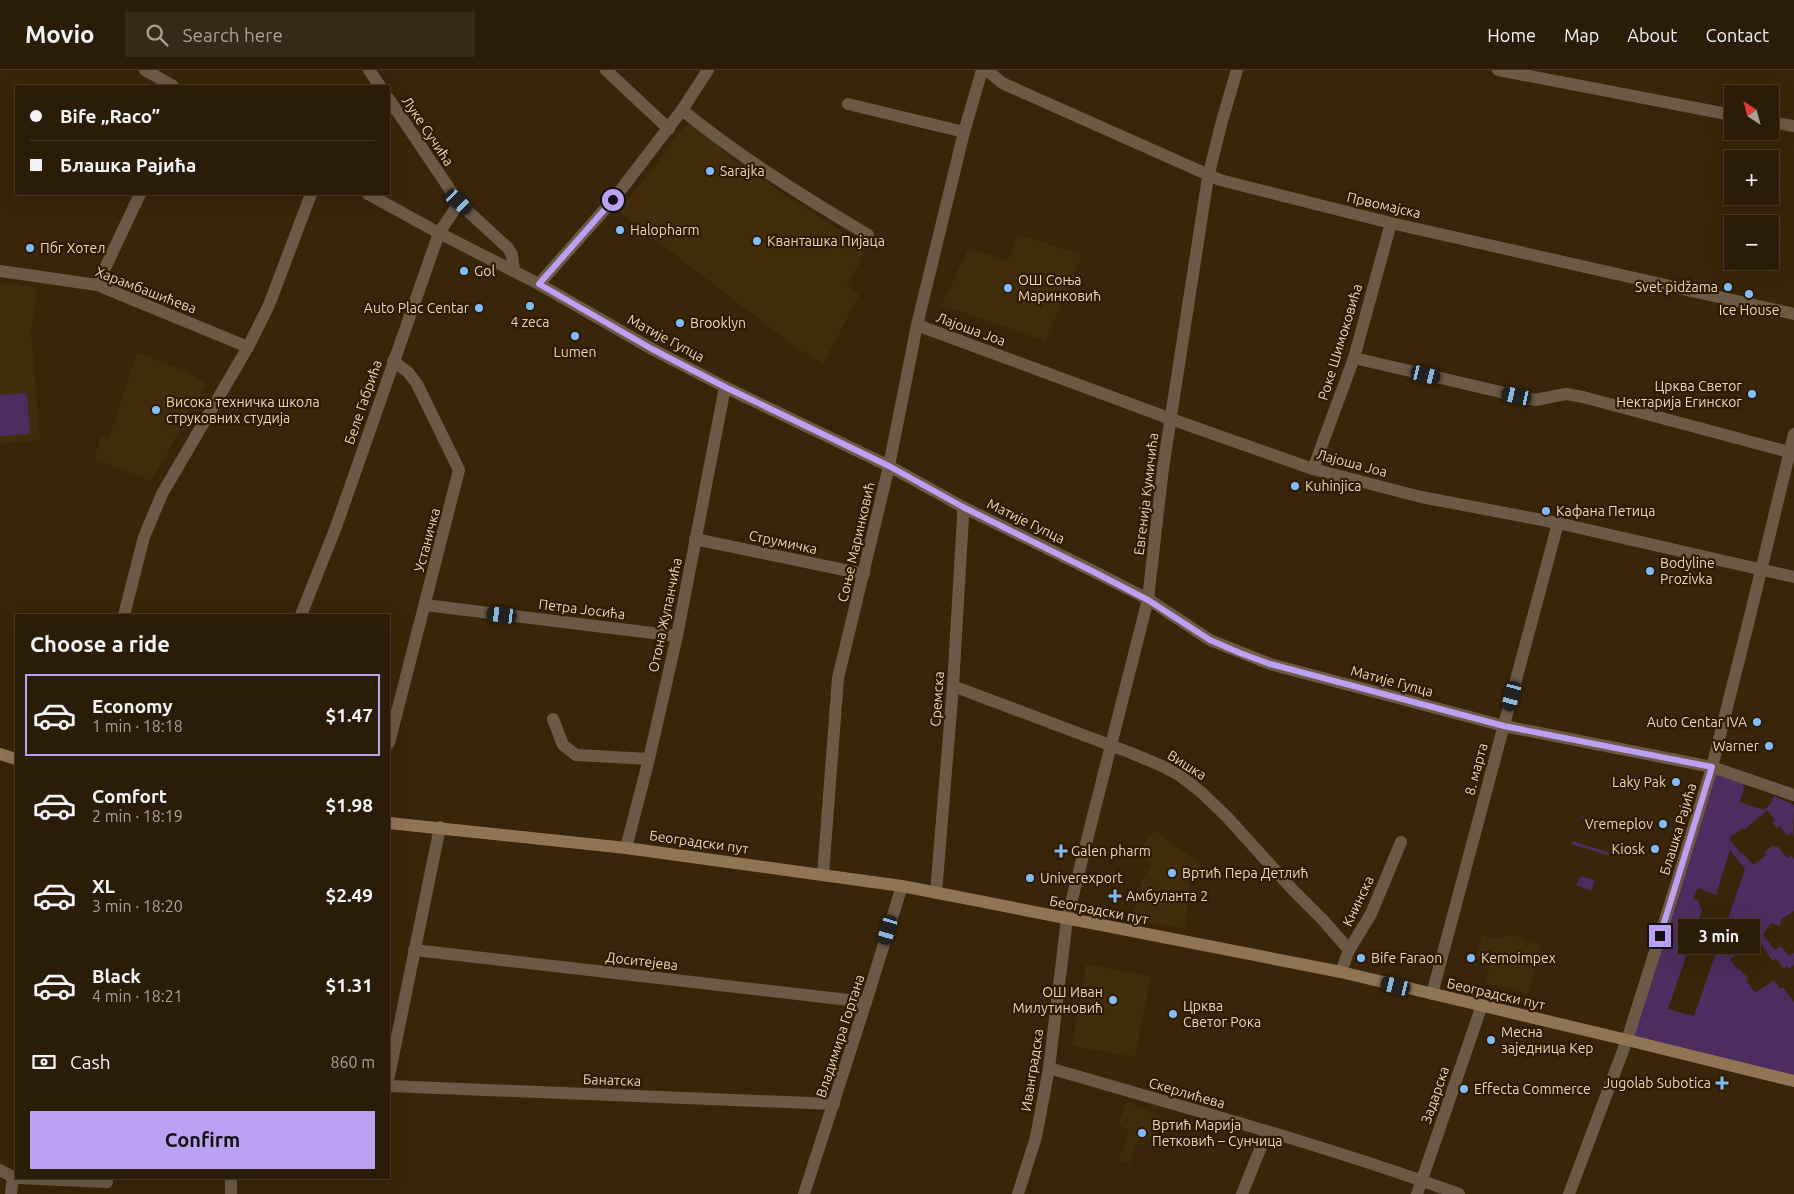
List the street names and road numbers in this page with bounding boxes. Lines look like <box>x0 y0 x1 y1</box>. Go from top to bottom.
street label: Луке Сучића <box>399 93 457 169</box>
street label: Првомајска <box>1345 189 1423 221</box>
street label: Харамбашићева <box>93 263 199 317</box>
street label: Роке Шимоковића <box>1315 282 1365 402</box>
street label: Лајоша Јоа <box>934 309 1008 349</box>
street label: Матије Гупца <box>625 311 707 365</box>
street label: Беле Габрића <box>341 358 385 446</box>
street label: Евгенија Кумичића <box>1131 432 1161 556</box>
street label: Лајоша Јоа <box>1315 446 1389 480</box>
street label: Соње Маринковић <box>834 480 878 604</box>
street label: Матије Гупца <box>984 495 1068 547</box>
street label: Устаничка <box>411 506 443 574</box>
street label: Струмичка <box>747 527 819 557</box>
street label: Отона Жупанчића <box>645 556 685 674</box>
street label: Петра Јосића <box>538 596 626 622</box>
street label: Матије Гупца <box>1349 662 1435 700</box>
street label: Сремска <box>927 671 947 727</box>
street label: 8. марта <box>1461 741 1491 797</box>
street label: Вишка <box>1165 747 1209 783</box>
street label: Блашка Рајића <box>1656 781 1700 877</box>
street label: Београдски пут <box>648 827 750 857</box>
street label: Книнска <box>1339 873 1377 929</box>
street label: Београдски пут <box>1048 893 1150 927</box>
street label: Доситејева <box>605 949 679 973</box>
street label: Владимира Гортана <box>813 972 867 1100</box>
street label: Београдски пут <box>1445 975 1547 1013</box>
street label: Иванградска <box>1018 1028 1046 1112</box>
street label: Задарска <box>1418 1064 1452 1126</box>
street label: Банатска <box>583 1071 641 1089</box>
street label: Скерлићева <box>1147 1074 1227 1112</box>

